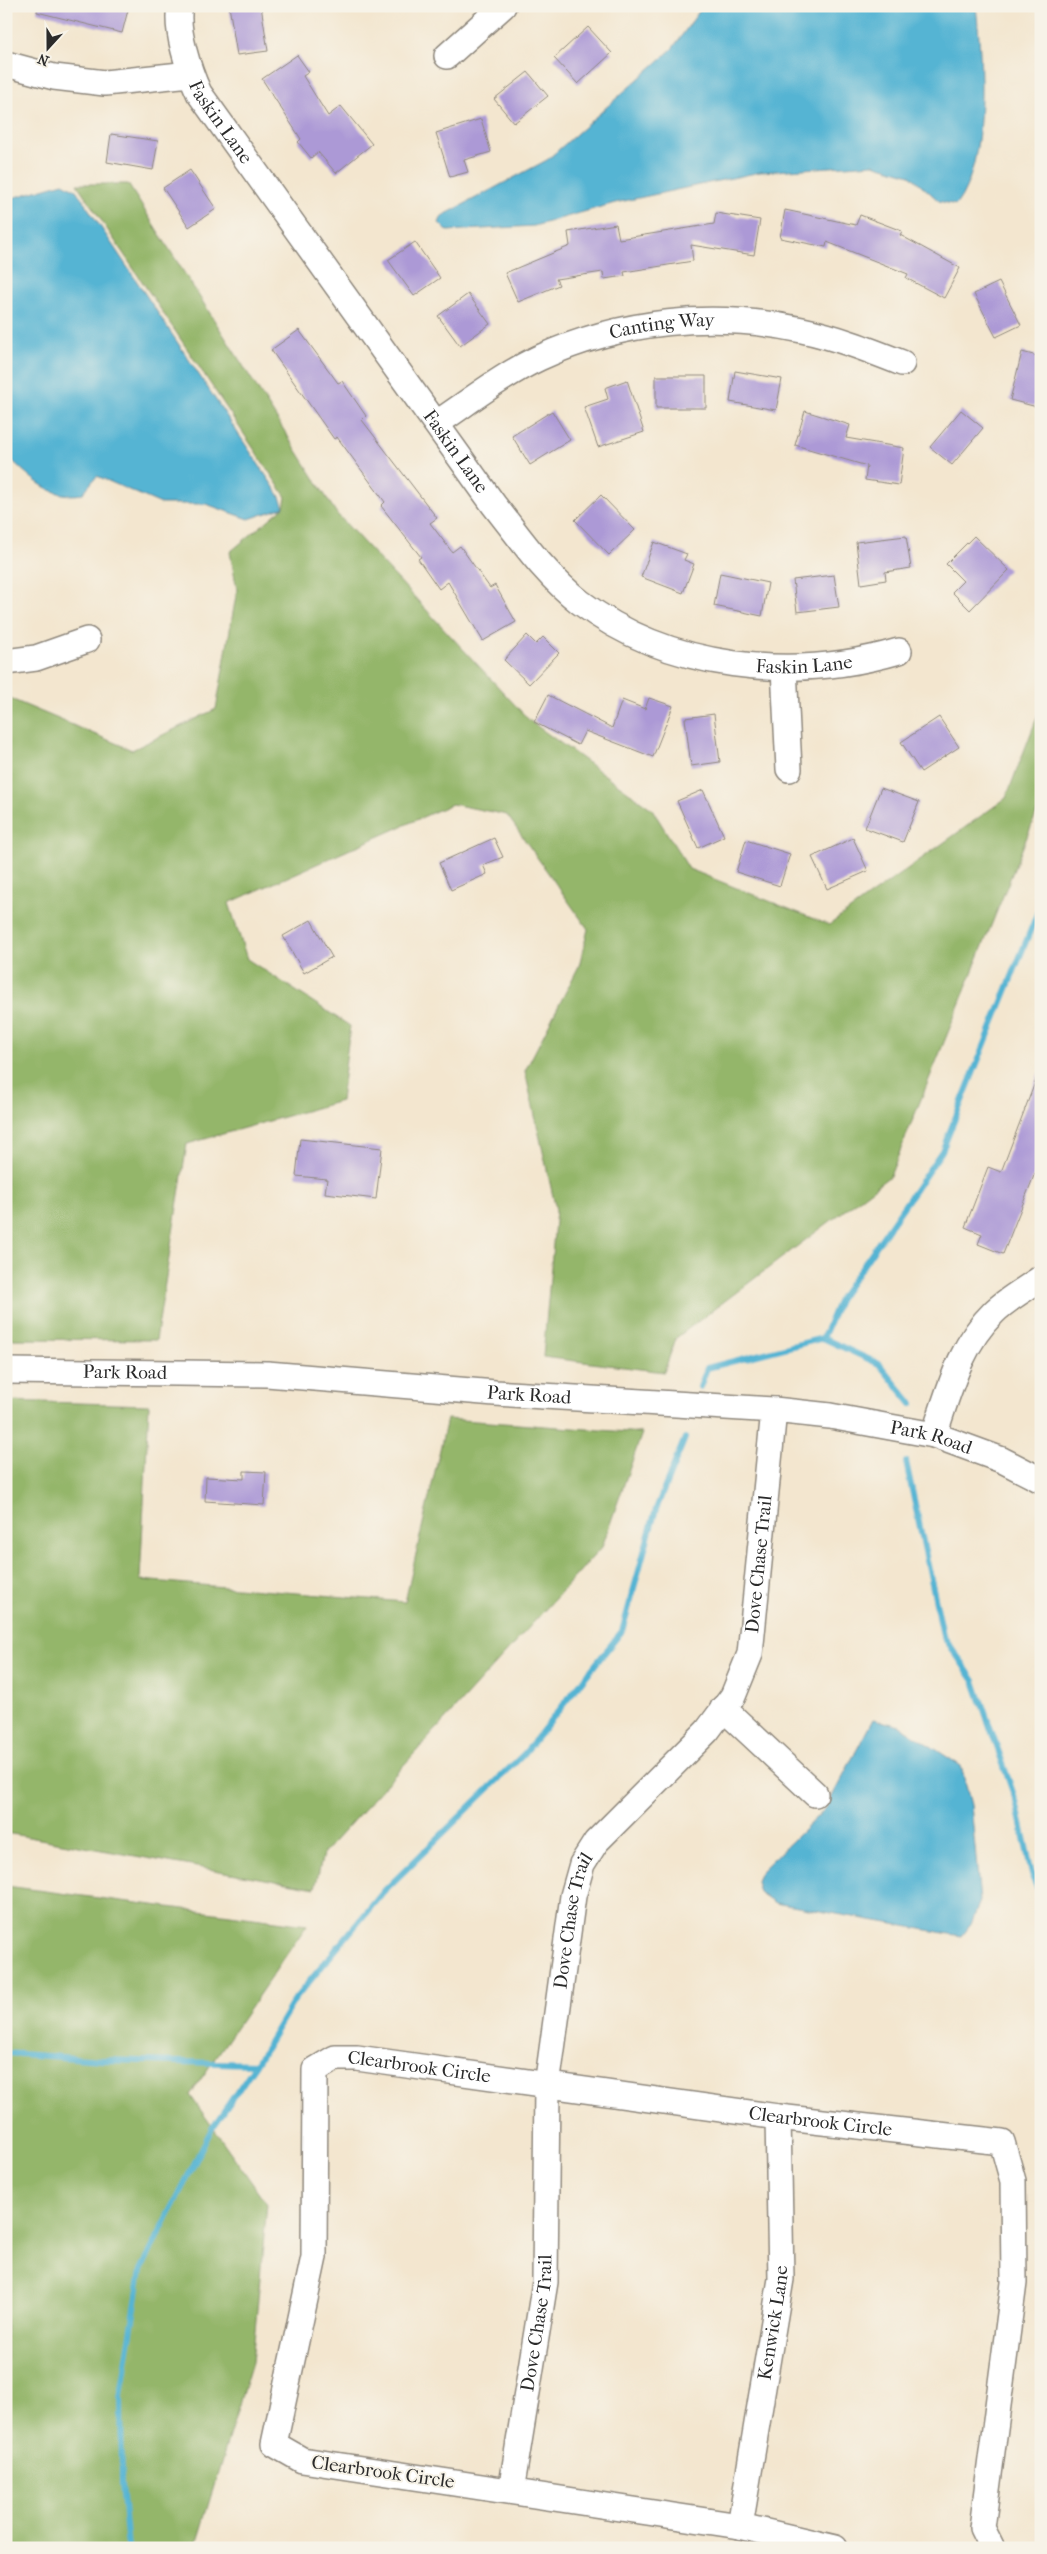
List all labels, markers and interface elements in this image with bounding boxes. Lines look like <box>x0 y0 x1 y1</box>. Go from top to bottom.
north arrow <box>22 22 72 72</box>
text: N <box>35 50 52 70</box>
street label: Faskin Lane <box>184 77 257 168</box>
street label: Canting Way <box>607 309 716 344</box>
street label: Faskin Lane <box>418 406 493 497</box>
street label: Faskin Lane <box>755 651 854 678</box>
street label: Park Road <box>83 1361 168 1384</box>
street label: Park Road <box>486 1381 572 1409</box>
street label: Park Road <box>888 1416 976 1459</box>
street label: Dove Chase Trail <box>741 1494 777 1634</box>
street label: Dove Chase Trail <box>549 1848 597 1990</box>
street label: Clearbrook Circle <box>348 2047 492 2088</box>
street label: Clearbrook Circle <box>747 2102 893 2141</box>
street label: Dove Chase Trail <box>516 2254 556 2393</box>
street label: Kenwick Lane <box>753 2265 793 2382</box>
street label: Clearbrook Circle <box>310 2451 456 2493</box>

